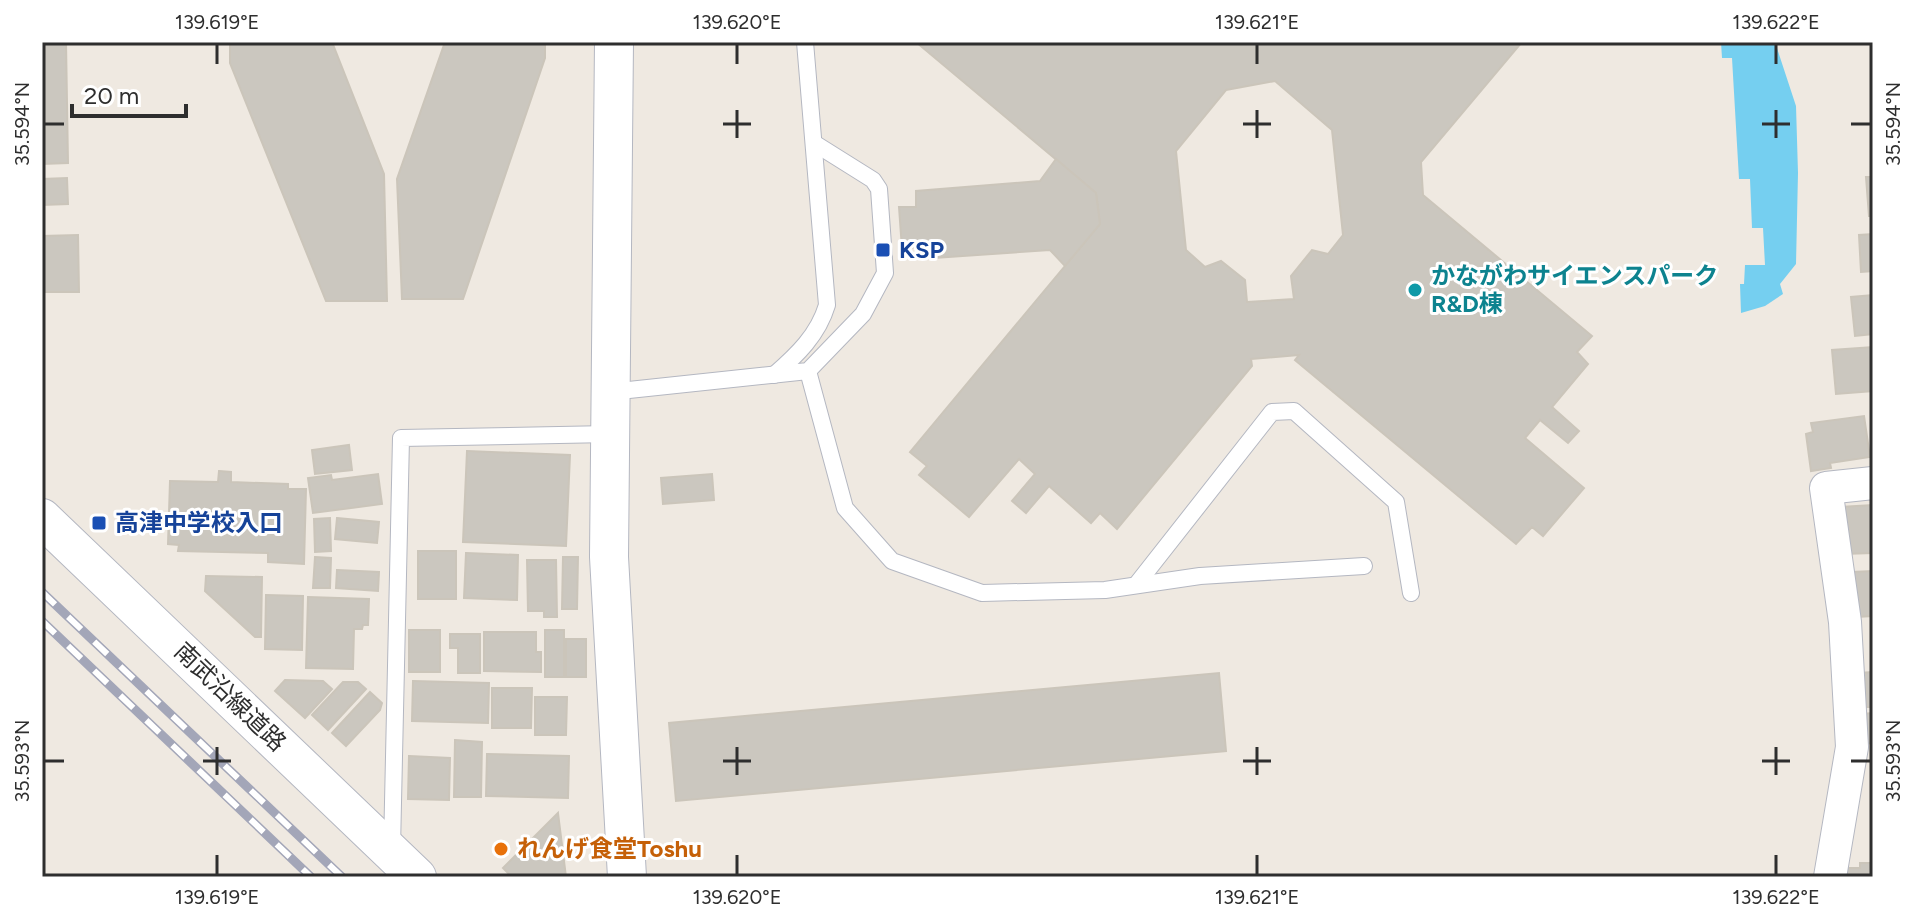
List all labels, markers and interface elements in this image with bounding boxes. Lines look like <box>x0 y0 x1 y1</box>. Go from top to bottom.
text: 139.619°E <box>175 10 259 34</box>
text: 139.620°E <box>692 10 782 34</box>
text: 139.621°E <box>1215 10 1299 34</box>
text: 139.622°E <box>1732 10 1820 34</box>
scale bar <box>72 68 186 118</box>
text: 20 m <box>84 81 139 110</box>
text: 35.594°N <box>10 82 34 166</box>
text: 35.594°N <box>1881 82 1905 166</box>
place label: KSP <box>899 235 945 264</box>
marker: KSP <box>874 241 892 259</box>
place label: かながわサイエンスパーク R&D棟 <box>1431 261 1718 318</box>
marker: かながわサイエンスパーク R&D棟 <box>1406 281 1424 299</box>
place label: 高津中学校入口 <box>115 508 283 537</box>
marker: 高津中学校入口 <box>90 514 108 532</box>
street label: 南武沿線道路 <box>168 636 292 757</box>
text: 35.593°N <box>10 719 34 803</box>
text: 35.593°N <box>1881 719 1905 803</box>
place label: れんげ食堂Toshu <box>517 834 702 863</box>
marker: れんげ食堂Toshu <box>492 840 510 858</box>
text: 139.619°E <box>175 885 259 909</box>
text: 139.620°E <box>692 885 782 909</box>
text: 139.621°E <box>1215 885 1299 909</box>
text: 139.622°E <box>1732 885 1820 909</box>

